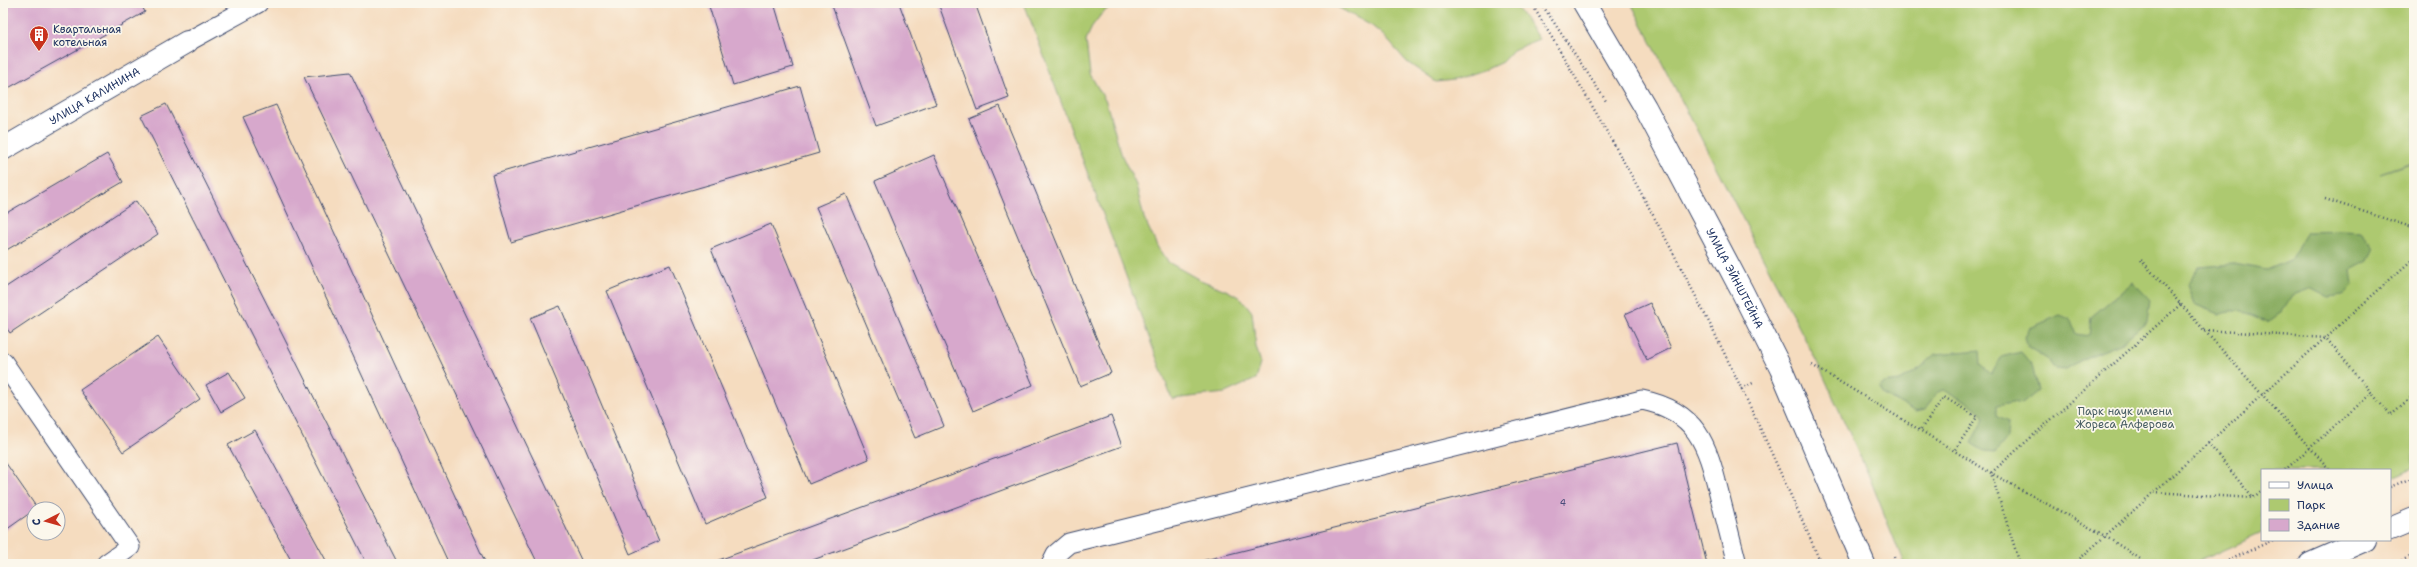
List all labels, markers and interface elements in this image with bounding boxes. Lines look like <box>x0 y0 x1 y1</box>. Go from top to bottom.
place label: Квартальная котельная <box>53 22 121 50</box>
building icon: Квартальная котельная <box>28 24 50 52</box>
street label: УЛИЦА КАЛИНИНА <box>47 63 143 128</box>
street label: УЛИЦА ЭЙНШТЕЙНА <box>1703 226 1767 331</box>
park label: Парк наук имени Жореса Алферова <box>2076 404 2174 432</box>
legend <box>2261 469 2391 541</box>
text: Улица <box>2297 477 2334 493</box>
house number: 4 <box>1560 497 1566 509</box>
text: Парк <box>2297 497 2326 513</box>
north arrow <box>26 501 66 541</box>
text: Здание <box>2297 517 2341 533</box>
text: С <box>29 518 44 526</box>

